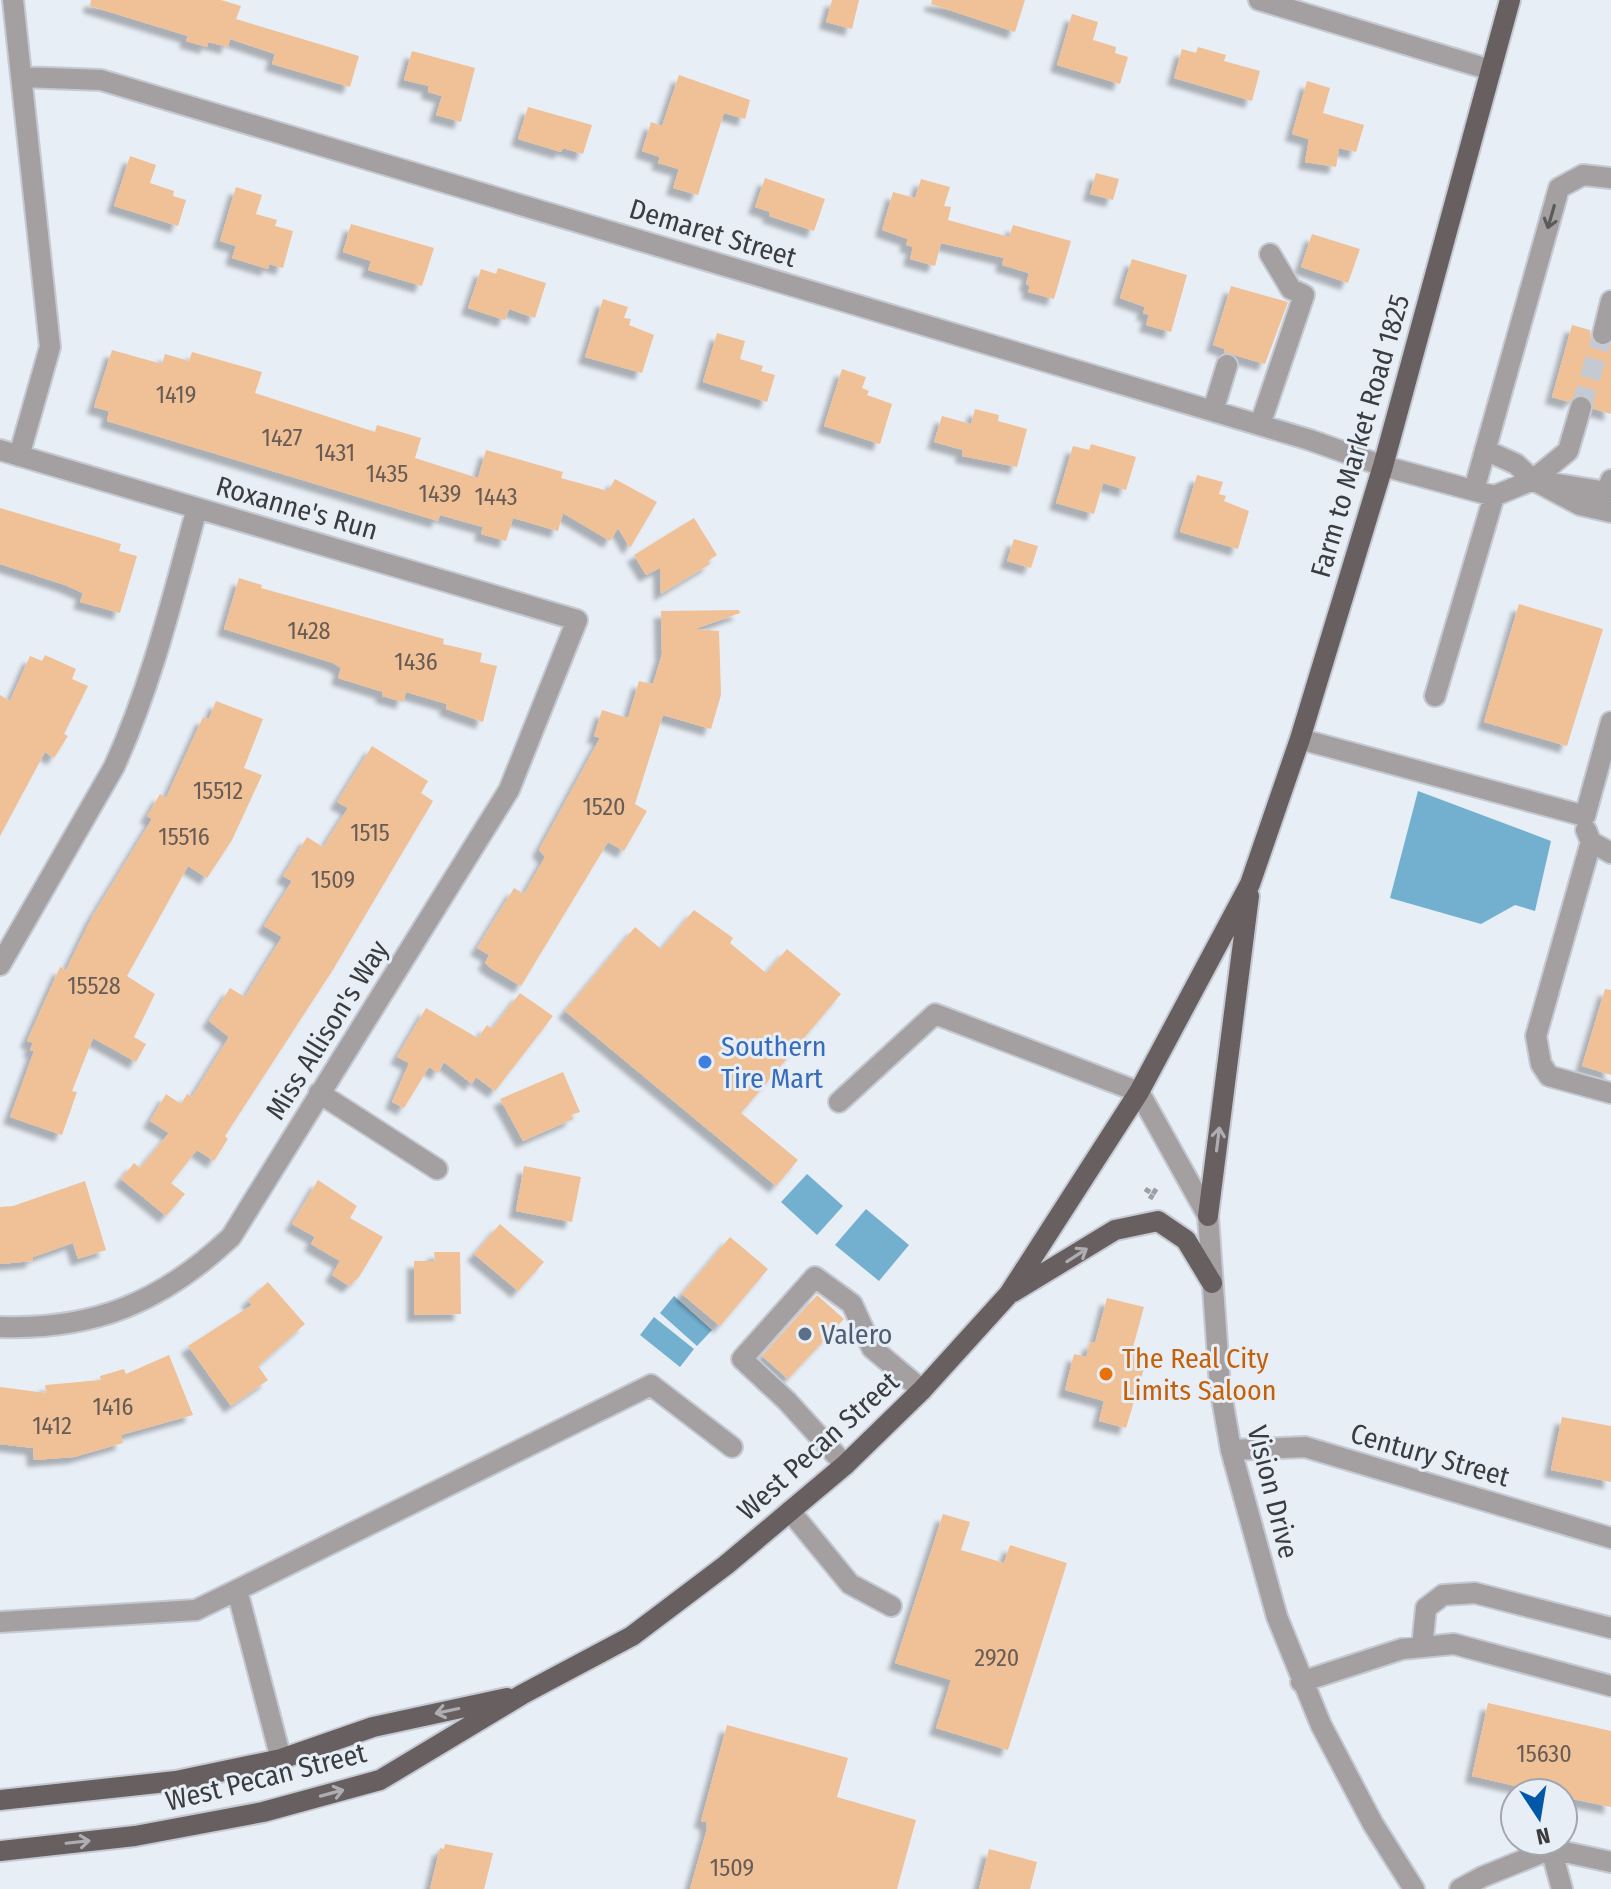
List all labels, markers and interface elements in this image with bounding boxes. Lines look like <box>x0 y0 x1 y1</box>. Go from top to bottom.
street label: Demaret Street <box>626 192 801 274</box>
one-way arrow <box>1543 203 1558 229</box>
street label: Farm to Market Road 1825 <box>1304 291 1416 581</box>
house number: 1419 <box>156 381 196 409</box>
house number: 1427 <box>262 424 303 452</box>
house number: 1431 <box>315 439 355 467</box>
house number: 1435 <box>366 460 408 488</box>
street label: Roxanne's Run <box>212 469 382 547</box>
house number: 1439 <box>419 480 461 508</box>
house number: 1443 <box>474 483 518 511</box>
house number: 1428 <box>287 617 331 645</box>
house number: 1436 <box>394 648 438 676</box>
house number: 15512 <box>193 777 243 805</box>
house number: 1520 <box>582 793 626 821</box>
house number: 1515 <box>350 819 390 847</box>
house number: 15516 <box>158 823 210 851</box>
house number: 1509 <box>311 866 355 894</box>
street label: Miss Allison's Way <box>259 934 396 1126</box>
house number: 15528 <box>67 972 121 1000</box>
place label: Southern Tire Mart <box>721 1030 827 1095</box>
marker: Southern Tire Mart <box>696 1053 714 1071</box>
one-way arrow <box>1211 1126 1226 1152</box>
one-way arrow <box>1065 1247 1088 1263</box>
place label: Valero <box>821 1318 892 1351</box>
marker: Valero <box>796 1325 814 1343</box>
place label: The Real City Limits Saloon <box>1122 1342 1277 1407</box>
street label: West Pecan Street <box>731 1364 906 1527</box>
marker: The Real City Limits Saloon <box>1097 1365 1115 1383</box>
house number: 1416 <box>93 1393 133 1421</box>
house number: 1412 <box>32 1412 72 1440</box>
street label: Century Street <box>1347 1417 1514 1494</box>
street label: Vision Drive <box>1241 1422 1305 1562</box>
house number: 2920 <box>975 1644 1019 1672</box>
one-way arrow <box>434 1704 460 1719</box>
street label: West Pecan Street <box>162 1736 370 1818</box>
house number: 15630 <box>1516 1740 1572 1768</box>
north arrow <box>1499 1777 1579 1857</box>
one-way arrow <box>319 1785 345 1800</box>
text: N <box>1534 1821 1552 1851</box>
one-way arrow <box>64 1835 90 1850</box>
house number: 1509 <box>710 1854 754 1882</box>

